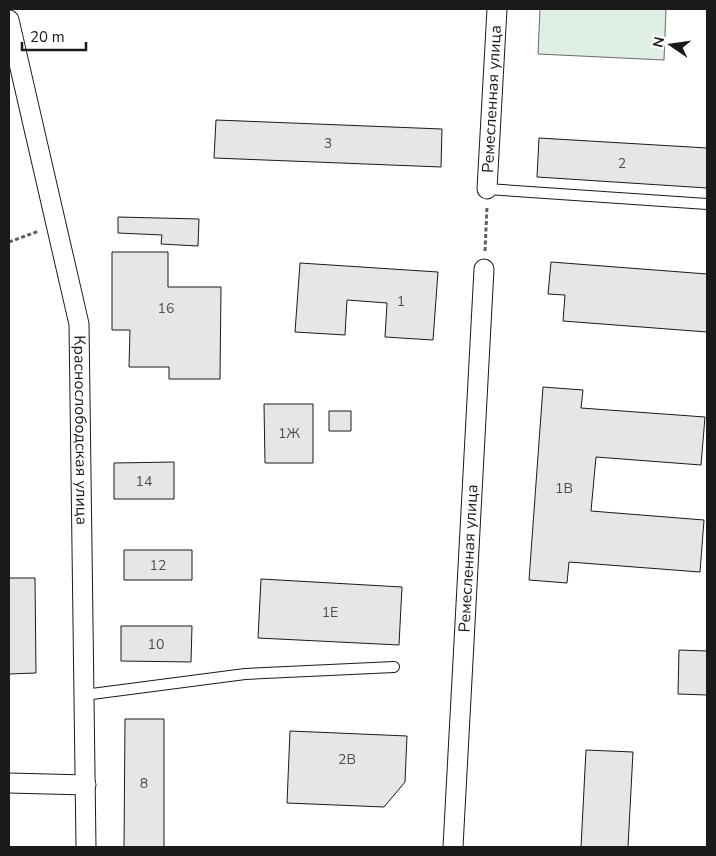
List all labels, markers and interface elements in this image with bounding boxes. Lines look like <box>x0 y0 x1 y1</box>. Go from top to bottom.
scale bar <box>22 20 86 52</box>
north arrow <box>646 20 696 70</box>
street label: Ремесленная улица <box>477 25 507 174</box>
text: 20 m <box>30 27 65 47</box>
text: N <box>648 35 669 49</box>
house number: 3 <box>324 134 332 153</box>
house number: 2 <box>618 154 626 173</box>
house number: 1 <box>397 292 405 311</box>
house number: 16 <box>158 299 174 318</box>
street label: Краснослободская улица <box>68 335 93 525</box>
house number: 1Ж <box>278 424 300 443</box>
house number: 14 <box>136 472 152 491</box>
house number: 1В <box>555 479 573 498</box>
street label: Ремесленная улица <box>454 484 483 633</box>
house number: 12 <box>150 556 166 575</box>
house number: 1Е <box>322 603 338 622</box>
house number: 10 <box>148 635 164 654</box>
house number: 2В <box>338 750 356 769</box>
house number: 8 <box>140 774 148 793</box>

